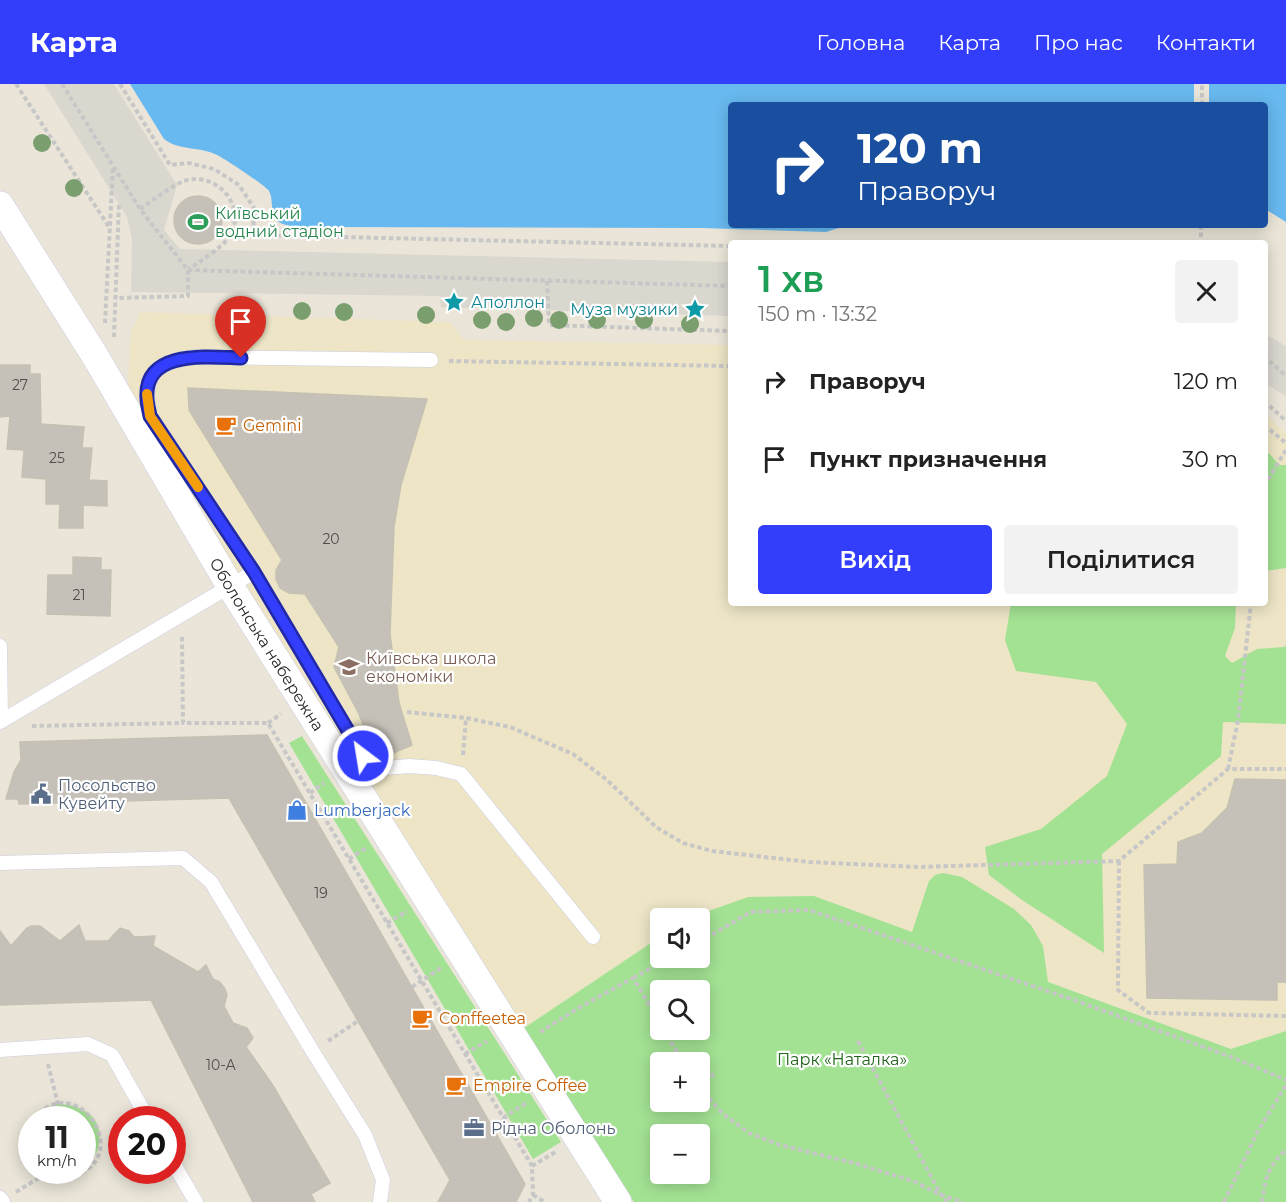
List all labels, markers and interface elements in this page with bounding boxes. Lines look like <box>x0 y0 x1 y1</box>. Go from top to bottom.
text: Карта <box>30 25 118 59</box>
text: Головна <box>817 30 905 55</box>
text: Карта <box>938 30 1001 55</box>
text: Про нас <box>1034 30 1123 55</box>
text: Контакти <box>1156 30 1256 55</box>
text: 120 m <box>857 122 983 174</box>
icon: right <box>758 126 836 204</box>
text: Праворуч <box>857 174 996 207</box>
place label: Київський водний стадіон <box>215 204 344 241</box>
sports icon: Київський водний стадіон <box>186 210 210 234</box>
text: 1 хв <box>758 257 824 301</box>
button: close <box>1175 260 1238 323</box>
place icon: Аполлон <box>442 290 466 314</box>
place label: Аполлон <box>471 293 545 312</box>
pin <box>215 296 266 358</box>
place icon: Муза музики <box>683 297 707 321</box>
place label: Муза музики <box>570 300 678 319</box>
text: 150 m · 13:32 <box>758 302 877 326</box>
icon: arrive <box>224 305 257 338</box>
icon: right <box>758 365 791 398</box>
text: Праворуч <box>809 368 926 395</box>
text: 120 m <box>1174 368 1238 395</box>
house number: 27 <box>12 376 28 394</box>
cafe icon: Gemini <box>214 413 238 437</box>
place label: Gemini <box>243 416 301 435</box>
icon: arrive <box>758 443 791 476</box>
text: Пункт призначення <box>809 446 1047 473</box>
text: 30 m <box>1182 446 1238 473</box>
house number: 25 <box>49 449 65 467</box>
button: Вихід <box>758 525 992 594</box>
button: Поділитися <box>1004 525 1238 594</box>
house number: 20 <box>322 530 340 548</box>
street label: Оболонська набережна <box>206 554 328 734</box>
house number: 21 <box>72 586 86 604</box>
place label: Київська школа економіки <box>366 649 496 686</box>
school or university icon: Київська школа економіки <box>337 655 361 679</box>
position arrow <box>331 724 395 788</box>
place label: Посольство Кувейту <box>58 776 156 813</box>
public building icon: Посольство Кувейту <box>29 782 53 806</box>
shop icon: Lumberjack <box>285 798 309 822</box>
place label: Lumberjack <box>314 801 411 820</box>
house number: 19 <box>314 884 328 902</box>
map controls <box>650 908 710 1184</box>
button: sound <box>650 908 710 968</box>
button: search <box>650 980 710 1040</box>
cafe icon: Conffeetea <box>410 1006 434 1030</box>
place label: Conffeetea <box>439 1009 526 1028</box>
park label: Парк «Наталка» <box>777 1050 907 1069</box>
button: + <box>650 1052 710 1112</box>
house number: 10-А <box>206 1056 237 1074</box>
cafe icon: Empire Coffee <box>444 1073 468 1097</box>
place label: Empire Coffee <box>473 1076 587 1095</box>
speed limit sign: 20 <box>108 1106 186 1184</box>
office icon: Рідна Оболонь <box>462 1116 486 1140</box>
text: 11 <box>45 1119 69 1156</box>
place label: Рідна Оболонь <box>491 1119 615 1138</box>
button: − <box>650 1124 710 1184</box>
text: km/h <box>37 1151 77 1170</box>

